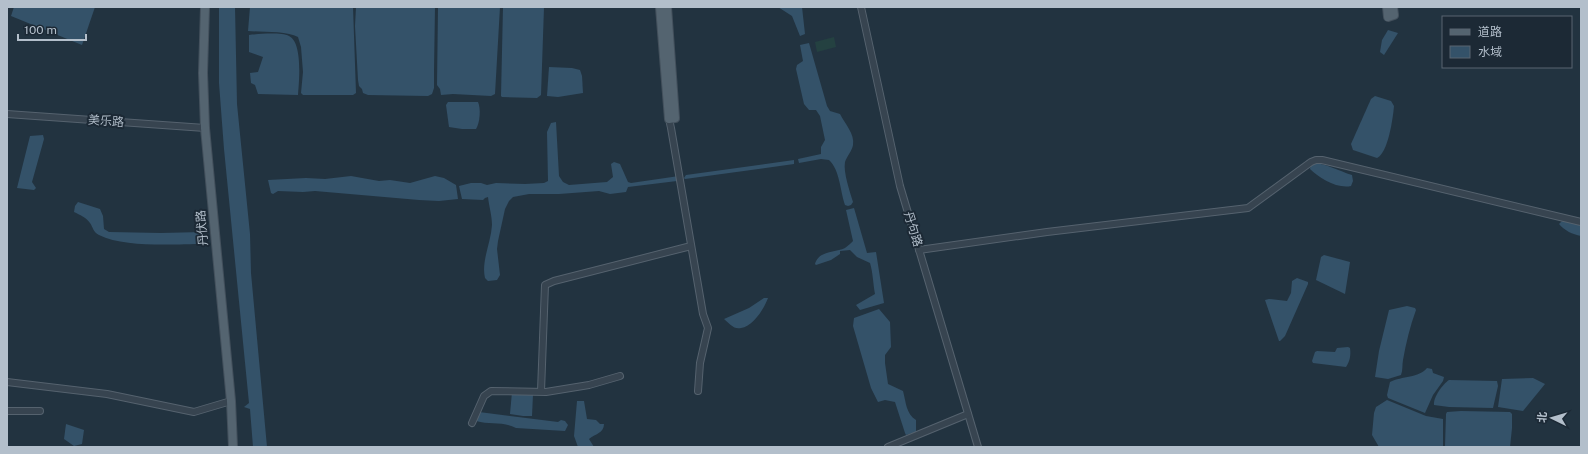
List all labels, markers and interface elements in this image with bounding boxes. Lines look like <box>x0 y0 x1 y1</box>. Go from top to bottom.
scale bar <box>18 16 86 42</box>
legend <box>1442 16 1572 68</box>
text: 100 m <box>24 23 57 37</box>
text: 道路 <box>1478 25 1502 39</box>
text: 水域 <box>1478 45 1502 59</box>
street label: 美乐路 <box>88 113 124 129</box>
street label: 丹伏路 <box>193 209 211 247</box>
street label: 丹句路 <box>901 210 925 248</box>
north arrow <box>1532 398 1572 438</box>
text: 北 <box>1536 411 1548 423</box>

